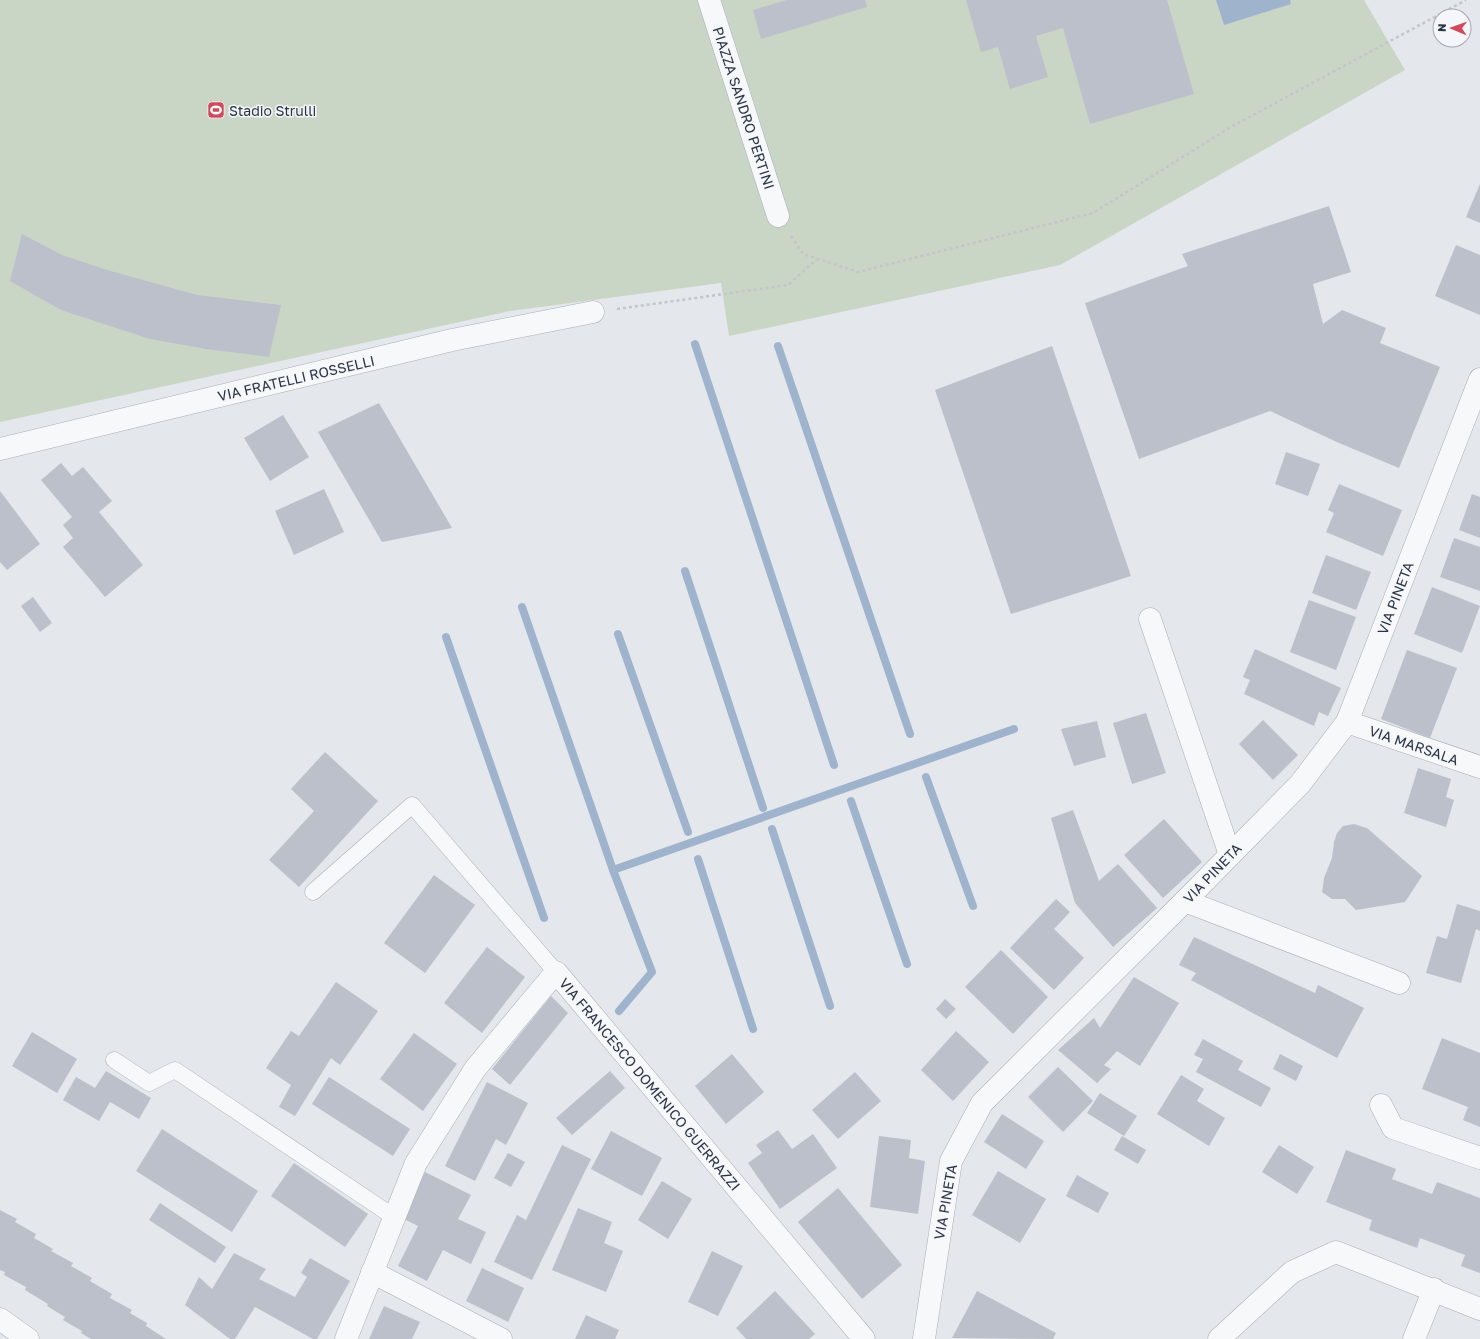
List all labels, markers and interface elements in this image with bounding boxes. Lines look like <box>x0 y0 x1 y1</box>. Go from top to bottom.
north arrow <box>1432 8 1472 48</box>
text: N <box>1435 23 1448 32</box>
street label: PIAZZA SANDRO PERTINI <box>710 25 778 191</box>
sports icon: Stadio Strulli <box>206 100 226 120</box>
place label: Stadio Strulli <box>229 102 316 119</box>
street label: VIA FRATELLI ROSSELLI <box>216 352 376 404</box>
street label: VIA PINETA <box>1373 559 1417 637</box>
street label: VIA MARSALA <box>1367 722 1462 768</box>
street label: VIA PINETA <box>1179 839 1245 906</box>
street label: VIA FRANCESCO DOMENICO GUERRAZZI <box>556 974 744 1194</box>
street label: VIA PINETA <box>930 1162 960 1241</box>

